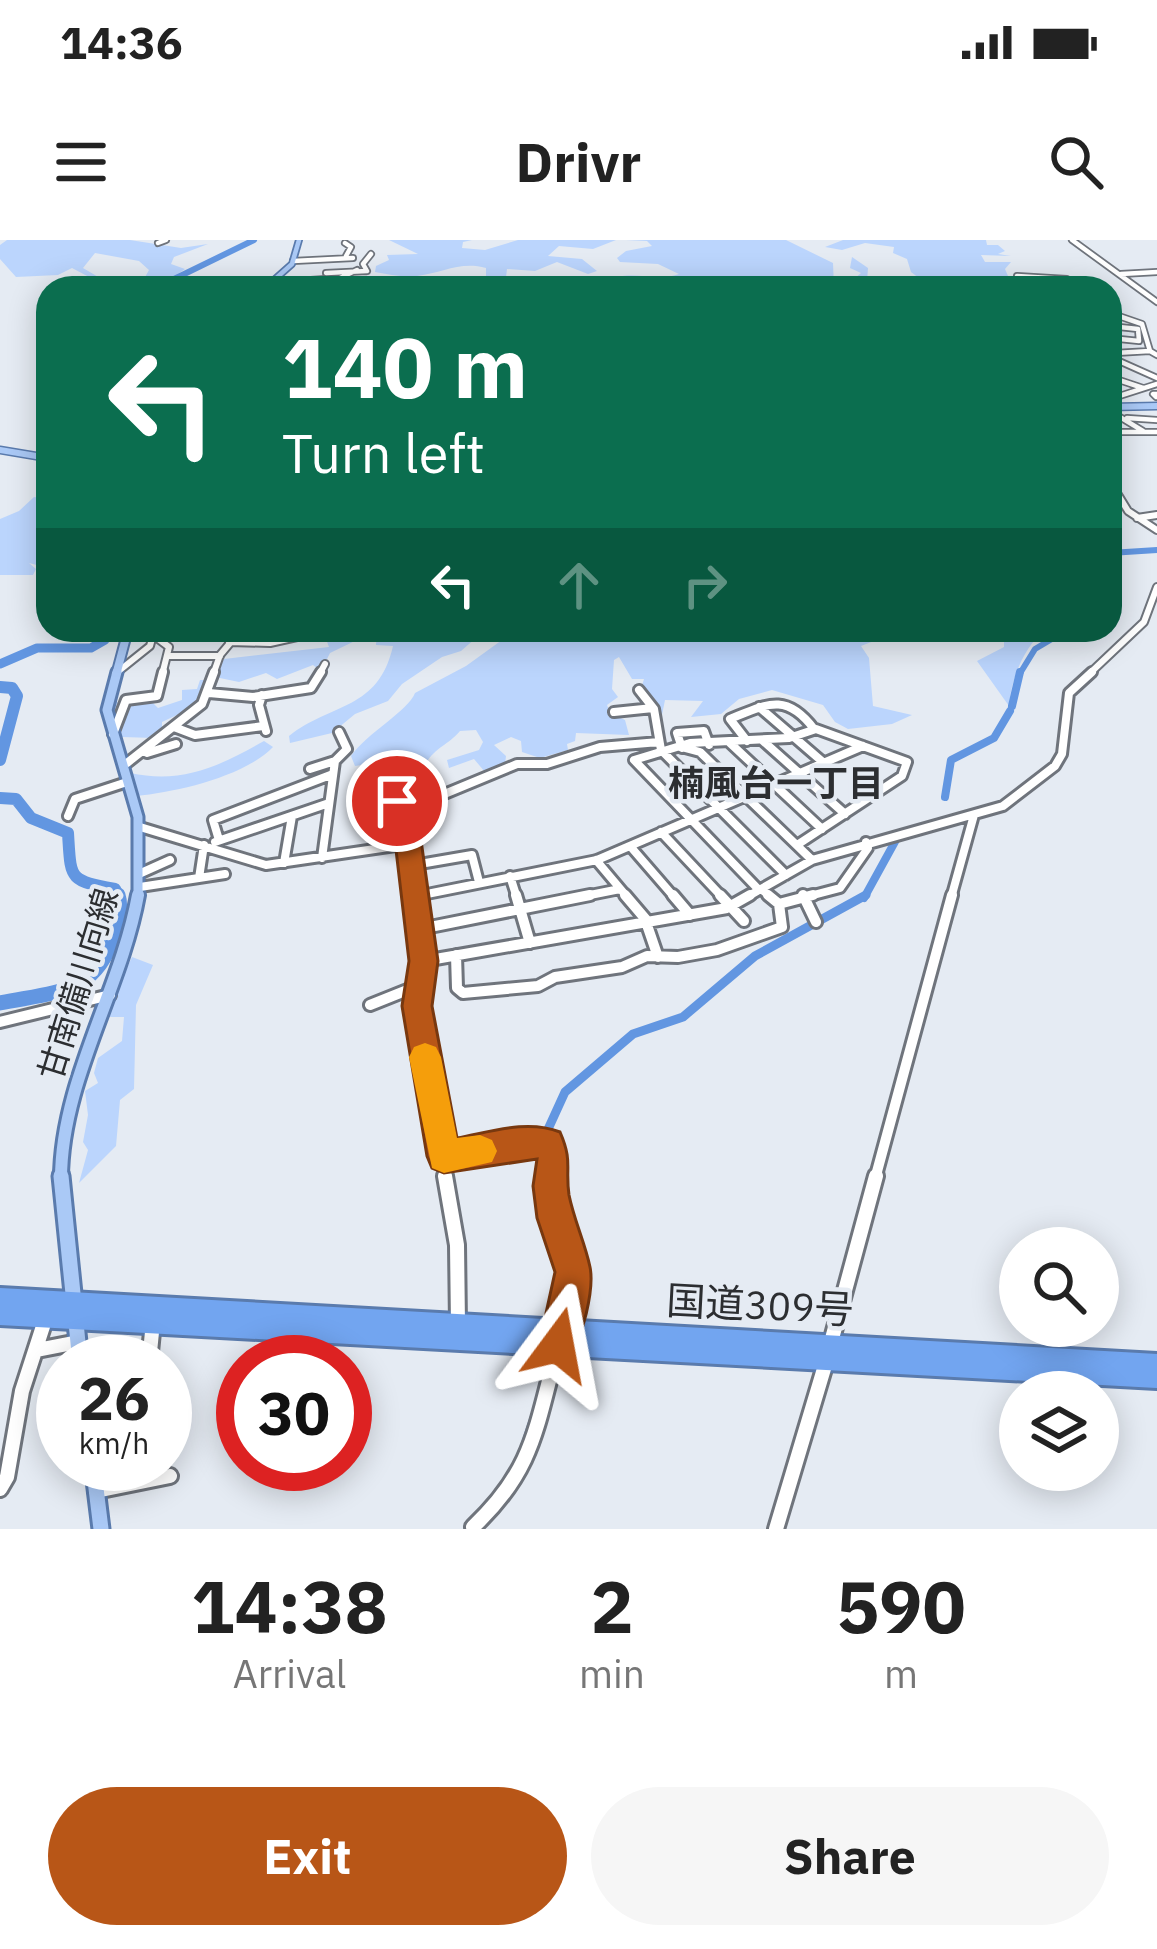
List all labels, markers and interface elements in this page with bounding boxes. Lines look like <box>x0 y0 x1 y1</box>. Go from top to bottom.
text: 14:36 <box>60 13 183 71</box>
text: Drivr <box>516 127 641 197</box>
icon: menu <box>48 129 114 195</box>
icon: search <box>1043 129 1109 195</box>
text: 140 m <box>282 312 528 421</box>
icon: left <box>84 324 240 480</box>
text: Turn left <box>282 418 485 488</box>
icon: left <box>420 552 486 618</box>
icon: ahead <box>546 552 612 618</box>
icon: right <box>672 552 738 618</box>
pin <box>346 750 448 852</box>
district label: 楠風台一丁目 <box>668 759 884 806</box>
icon: arrive <box>364 768 430 834</box>
street label: 甘南備川向線 <box>28 883 127 1085</box>
map controls <box>999 1227 1119 1491</box>
button: search <box>999 1227 1119 1347</box>
street label: 国道309号 <box>665 1274 855 1335</box>
position arrow <box>495 1282 621 1408</box>
speed limit sign: 30 <box>216 1335 372 1491</box>
text: 26 <box>78 1358 150 1437</box>
button: layers <box>999 1371 1119 1491</box>
text: km/h <box>79 1423 149 1462</box>
text: 14:38 <box>191 1559 388 1653</box>
text: 2 <box>590 1559 634 1653</box>
text: 590 <box>836 1559 966 1653</box>
text: Arrival <box>233 1648 346 1699</box>
text: min <box>579 1648 645 1699</box>
text: m <box>884 1648 918 1699</box>
button: Exit <box>48 1787 567 1925</box>
button: Share <box>591 1787 1109 1925</box>

